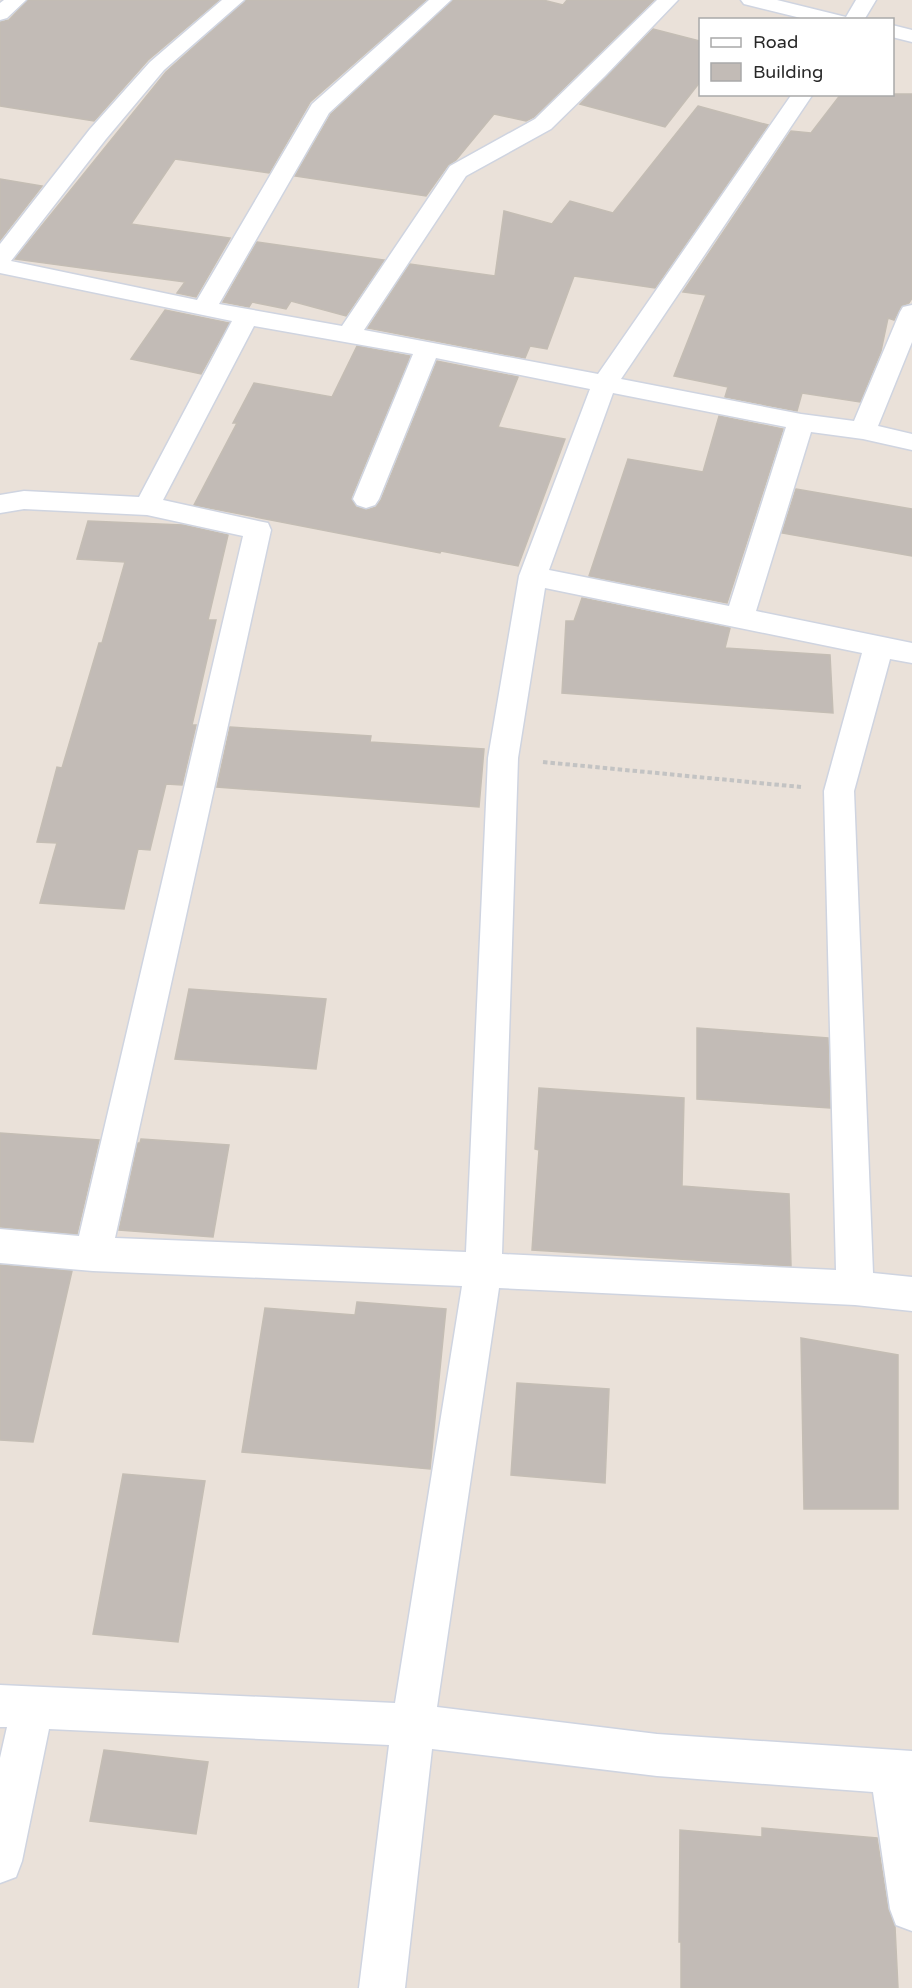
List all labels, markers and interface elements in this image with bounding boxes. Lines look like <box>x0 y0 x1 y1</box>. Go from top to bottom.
legend <box>699 18 894 96</box>
text: Road <box>753 31 798 53</box>
text: Building <box>753 61 823 83</box>

